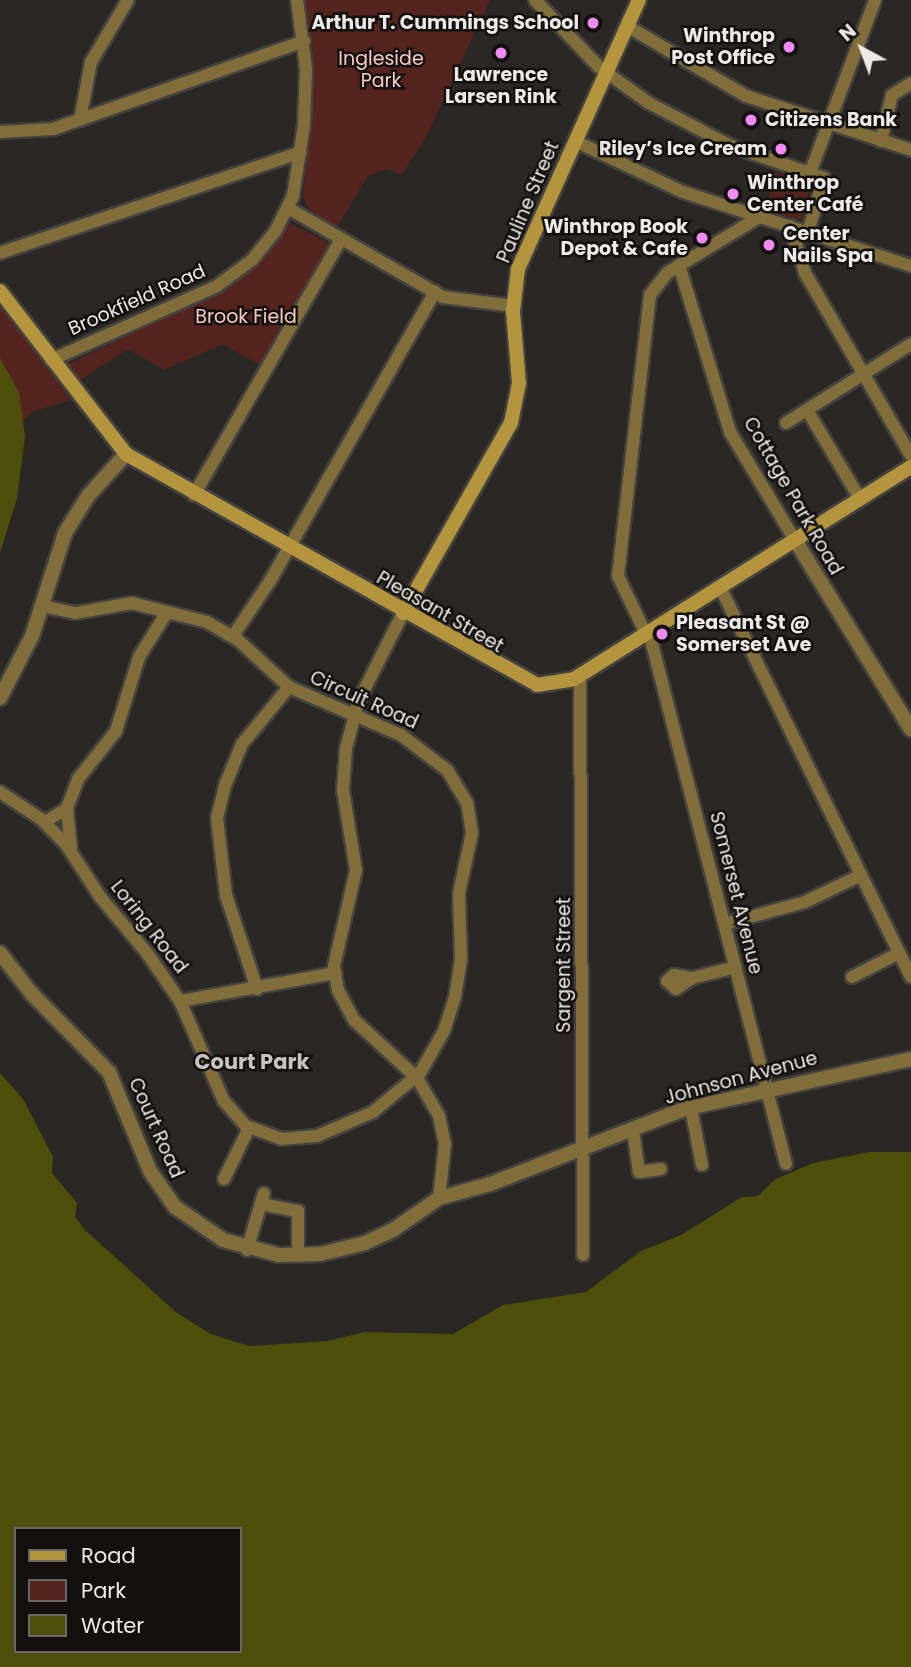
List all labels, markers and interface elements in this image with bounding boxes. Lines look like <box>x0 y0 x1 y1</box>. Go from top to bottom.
place label: Arthur T. Cummings School <box>311 12 579 34</box>
north arrow <box>827 14 897 84</box>
marker: Arthur T. Cummings School <box>585 15 601 31</box>
text: N <box>834 18 862 48</box>
place label: Winthrop Post Office <box>671 25 775 69</box>
marker: Winthrop Post Office <box>781 39 797 55</box>
marker: Lawrence Larsen Rink <box>493 45 509 61</box>
park label: Ingleside Park <box>338 48 424 92</box>
place label: Lawrence Larsen Rink <box>445 64 557 108</box>
place label: Citizens Bank <box>765 109 897 131</box>
marker: Citizens Bank <box>743 112 759 128</box>
street label: Pauline Street <box>492 138 564 266</box>
place label: Riley’s Ice Cream <box>599 138 767 160</box>
marker: Riley’s Ice Cream <box>773 141 789 157</box>
place label: Winthrop Center Café <box>747 172 863 216</box>
marker: Winthrop Center Café <box>725 186 741 202</box>
place label: Winthrop Book Depot & Cafe <box>543 216 688 260</box>
place label: Center Nails Spa <box>783 223 874 267</box>
marker: Winthrop Book Depot & Cafe <box>694 230 710 246</box>
marker: Center Nails Spa <box>761 237 777 253</box>
street label: Brookfield Road <box>65 260 209 340</box>
park label: Brook Field <box>195 306 297 328</box>
street label: Cottage Park Road <box>739 413 847 579</box>
street label: Pleasant Street <box>372 566 508 658</box>
place label: Pleasant St @ Somerset Ave <box>676 612 811 656</box>
marker: Pleasant St @ Somerset Ave <box>654 626 670 642</box>
street label: Circuit Road <box>306 666 422 734</box>
street label: Somerset Avenue <box>705 809 767 977</box>
street label: Loring Road <box>106 876 192 978</box>
street label: Sargent Street <box>553 897 575 1033</box>
street label: Johnson Avenue <box>662 1047 820 1109</box>
district label: Court Park <box>195 1049 309 1075</box>
street label: Court Road <box>124 1074 188 1182</box>
legend <box>14 1527 242 1653</box>
text: Road <box>81 1541 136 1570</box>
text: Park <box>81 1576 126 1605</box>
text: Water <box>81 1611 144 1640</box>

